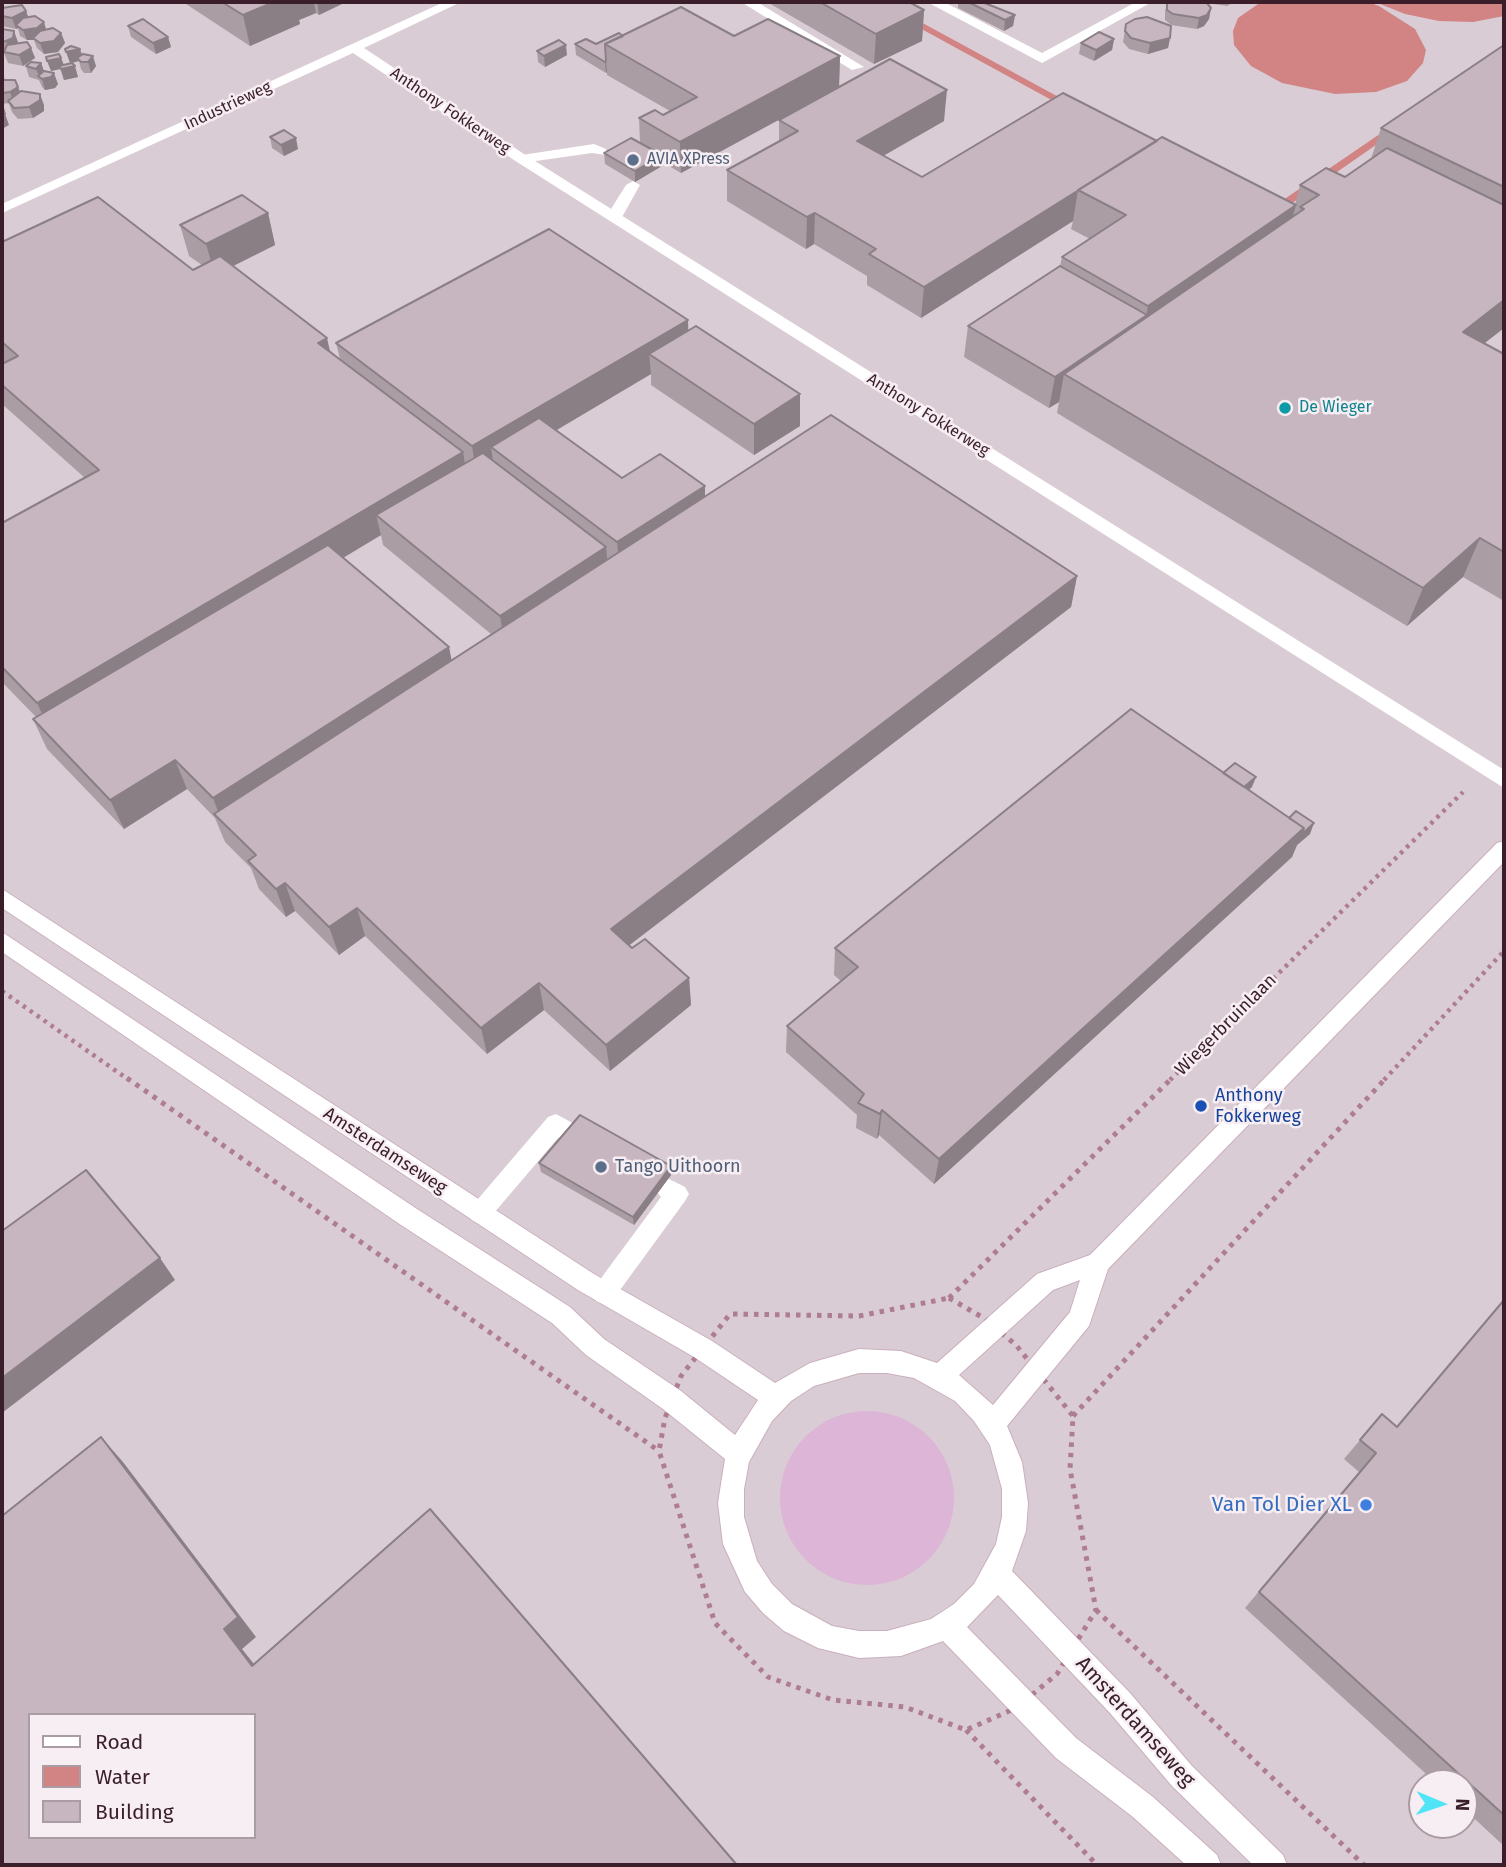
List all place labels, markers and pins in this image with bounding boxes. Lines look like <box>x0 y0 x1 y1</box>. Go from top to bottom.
place label: AVIA XPress <box>647 150 730 170</box>
marker: AVIA XPress <box>625 152 641 168</box>
place label: De Wieger <box>1299 398 1372 418</box>
marker: De Wieger <box>1277 400 1293 416</box>
place label: Anthony Fokkerweg <box>1215 1085 1301 1128</box>
marker: Anthony Fokkerweg <box>1193 1098 1209 1114</box>
place label: Tango Uithoorn <box>615 1156 741 1178</box>
marker: Tango Uithoorn <box>593 1159 609 1175</box>
place label: Van Tol Dier XL <box>1212 1492 1352 1518</box>
marker: Van Tol Dier XL <box>1358 1497 1374 1513</box>

